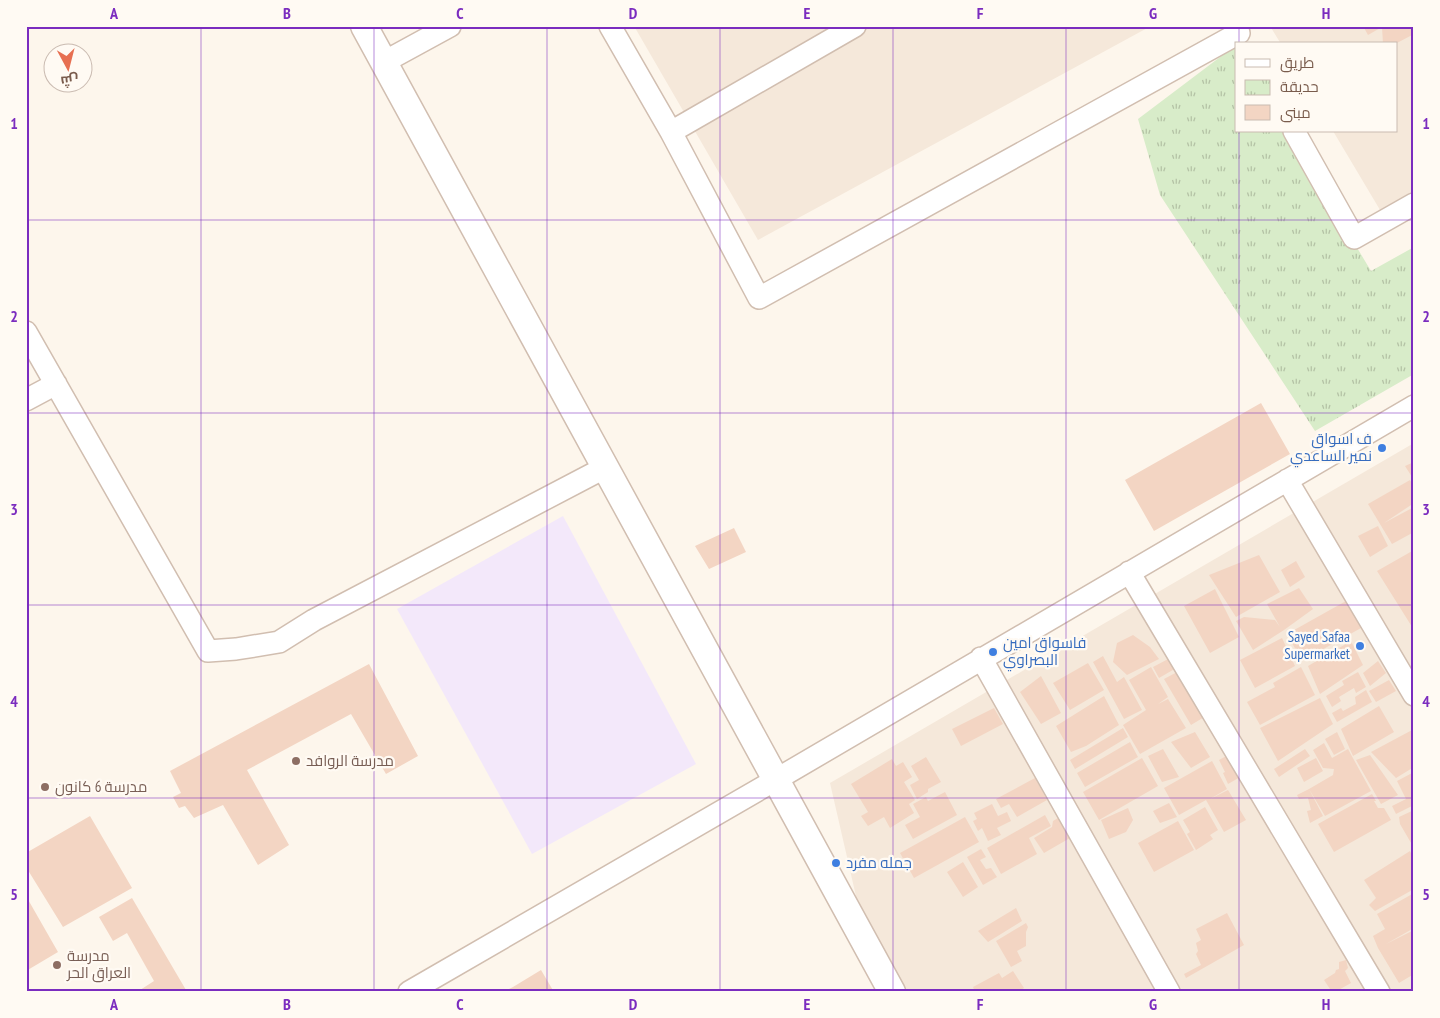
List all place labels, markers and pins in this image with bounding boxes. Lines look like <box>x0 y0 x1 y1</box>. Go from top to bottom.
place label: ف اسواق نمير الساعدي <box>1290 429 1372 468</box>
marker: ف اسواق نمير الساعدي <box>1376 442 1388 454</box>
place label: Sayed Safaa Supermarket <box>1284 627 1350 663</box>
place label: فاسواق امين البصراوي <box>1003 633 1086 672</box>
marker: Sayed Safaa Supermarket <box>1354 640 1366 652</box>
marker: فاسواق امين البصراوي <box>987 646 999 658</box>
place label: مدرسة الروافد <box>306 751 394 770</box>
marker: مدرسة الروافد <box>290 755 302 767</box>
place label: مدرسة 6 كانون <box>55 777 147 797</box>
marker: مدرسة 6 كانون <box>39 781 51 793</box>
place label: جمله مفرد <box>846 853 912 872</box>
marker: جمله مفرد <box>830 857 842 869</box>
place label: مدرسة العراق الحر <box>66 946 131 983</box>
marker: مدرسة العراق الحر <box>51 959 63 971</box>

